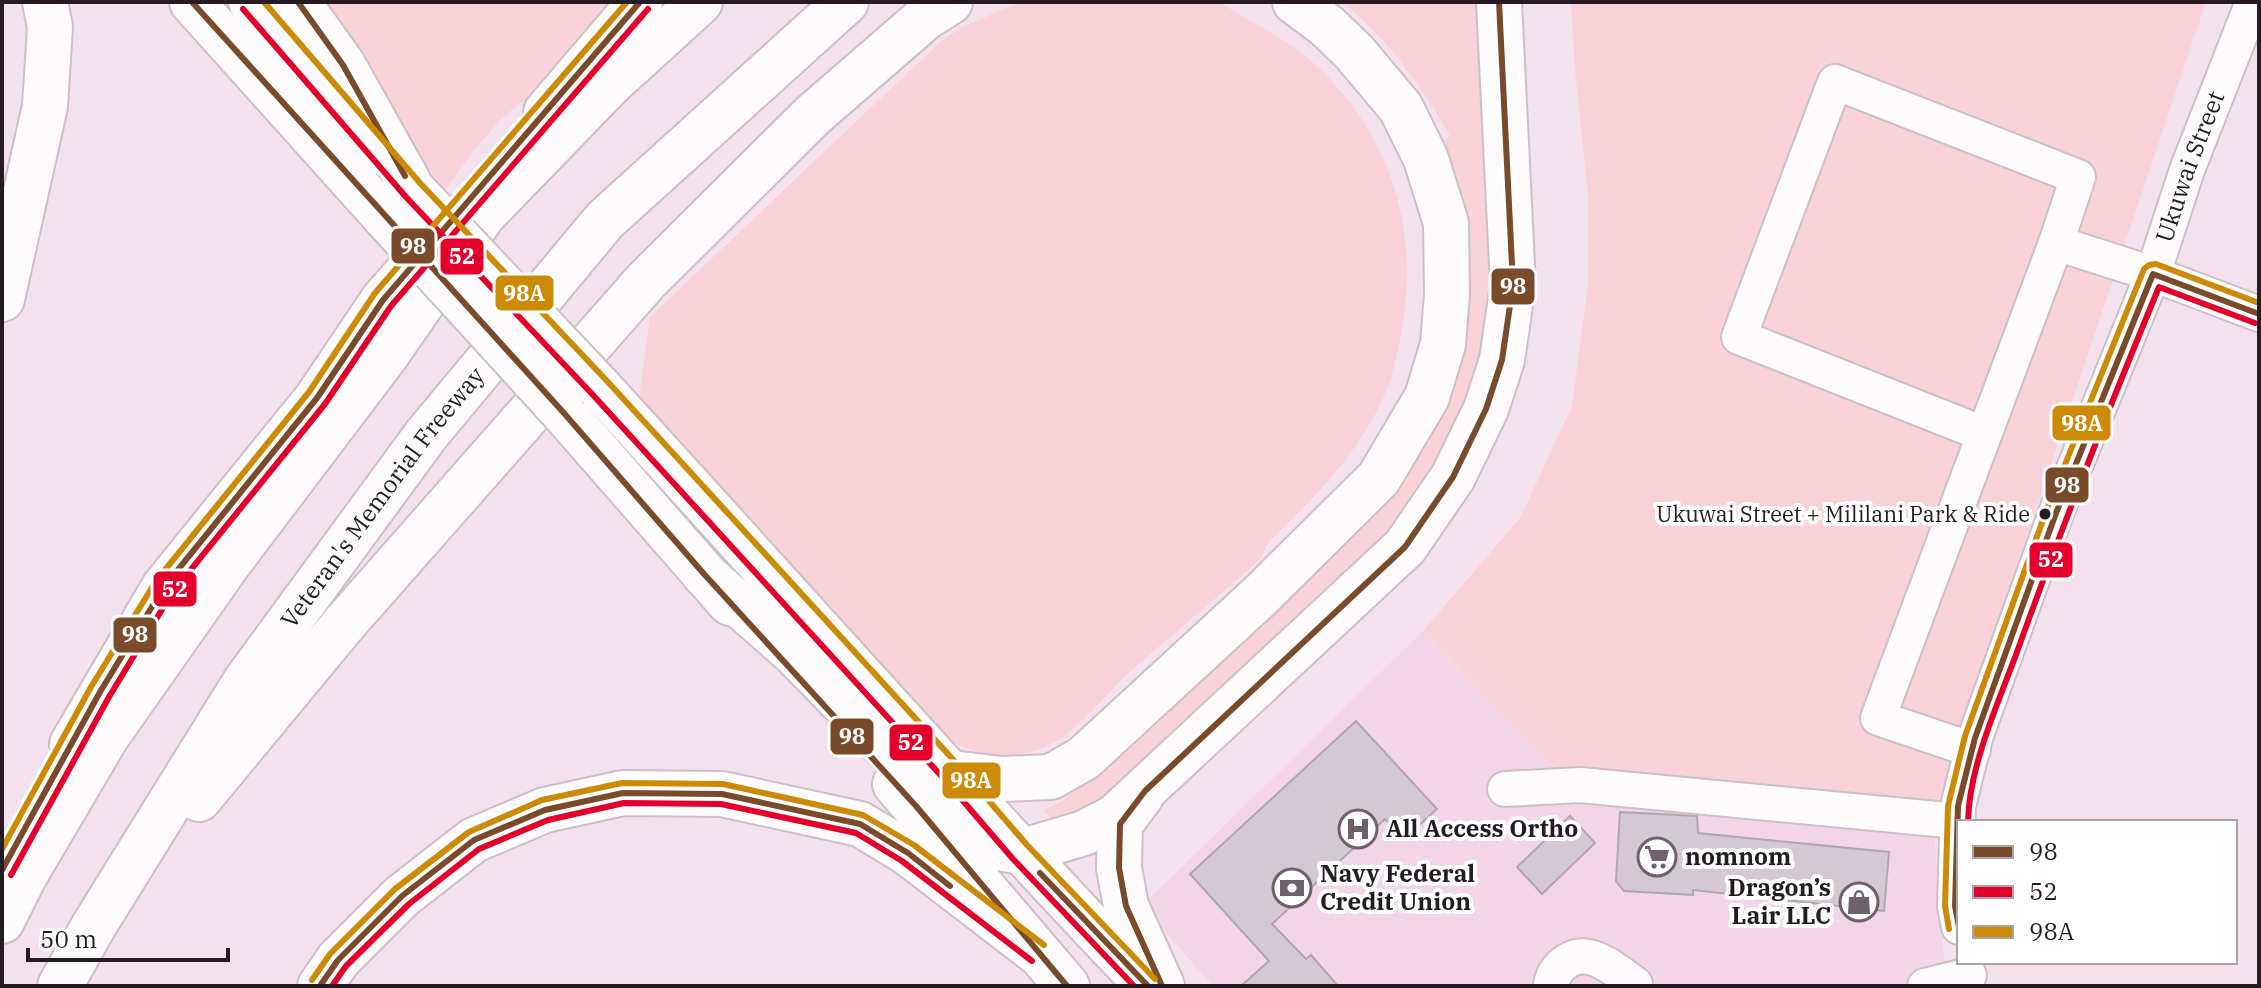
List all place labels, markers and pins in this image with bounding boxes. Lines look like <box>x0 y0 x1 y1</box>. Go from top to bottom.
place label: Ukuwai Street + Mililani Park & Ride <box>1656 499 2030 528</box>
marker: Ukuwai Street + Mililani Park & Ride <box>2037 506 2053 522</box>
hospital icon: All Access Ortho <box>1337 808 1379 850</box>
place label: All Access Ortho <box>1386 812 1578 844</box>
supermarket icon: nomnom <box>1636 836 1678 878</box>
place label: nomnom <box>1685 840 1791 872</box>
place label: Navy Federal Credit Union <box>1320 857 1475 917</box>
bank icon: Navy Federal Credit Union <box>1271 867 1313 909</box>
place label: Dragon’s Lair LLC <box>1728 871 1831 931</box>
shop icon: Dragon’s Lair LLC <box>1838 881 1880 923</box>

